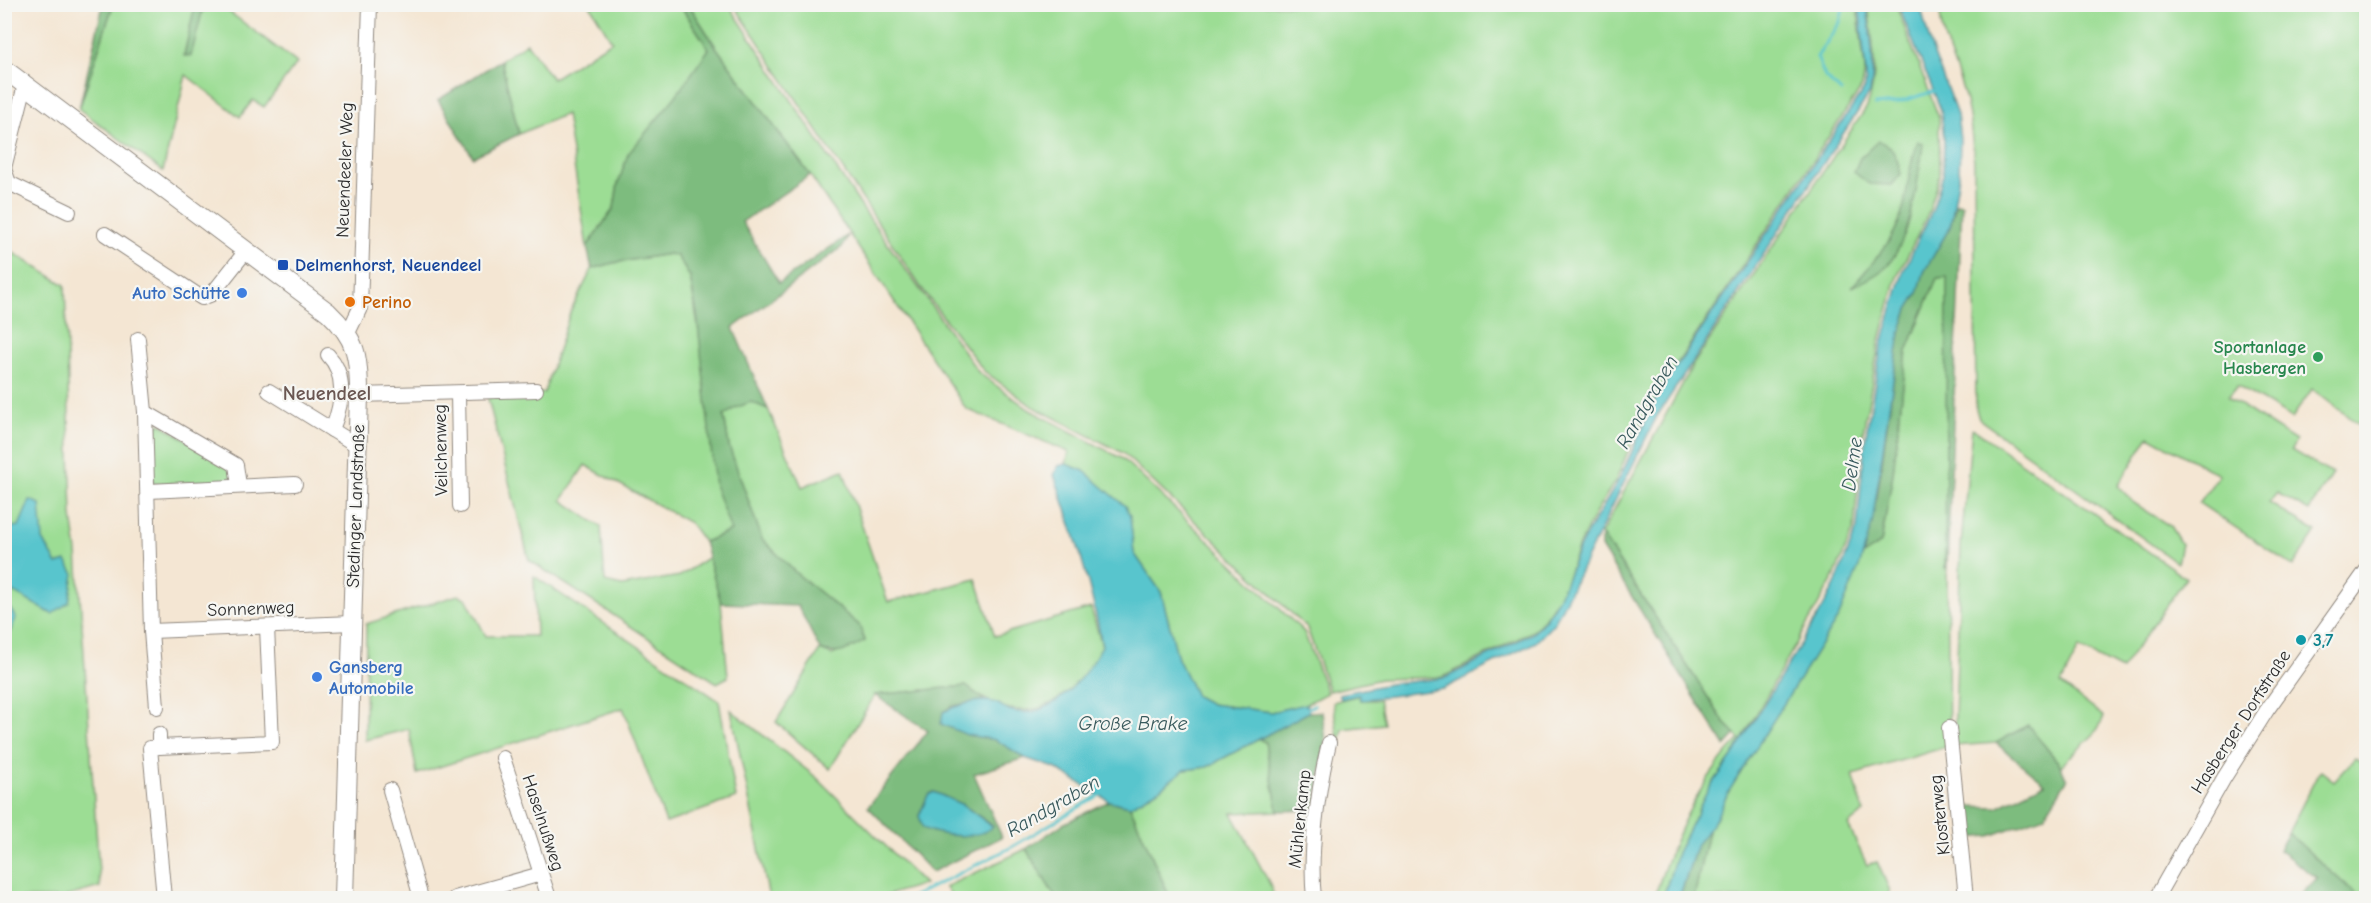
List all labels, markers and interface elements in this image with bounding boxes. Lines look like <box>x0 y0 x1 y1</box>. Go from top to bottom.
street label: Neuendeeler Weg <box>332 102 358 238</box>
place label: Delmenhorst, Neuendeel <box>295 255 482 276</box>
marker: Delmenhorst, Neuendeel <box>276 258 290 272</box>
place label: Auto Schütte <box>132 283 230 304</box>
marker: Auto Schütte <box>235 286 249 300</box>
place label: Perino <box>362 292 412 313</box>
marker: Perino <box>343 295 357 309</box>
place label: Sportanlage Hasbergen <box>2214 337 2306 379</box>
marker: Sportanlage Hasbergen <box>2311 350 2325 364</box>
water label: Randgraben <box>1611 351 1683 453</box>
district label: Neuendeel <box>283 382 371 405</box>
street label: Veilchenweg <box>430 404 452 496</box>
street label: Stedinger Landstraße <box>343 424 369 588</box>
water label: Delme <box>1837 436 1867 492</box>
street label: Sonnenweg <box>207 597 295 621</box>
place label: 3,7 <box>2313 630 2333 651</box>
marker: 3,7 <box>2294 633 2308 647</box>
street label: Hasberger Dorfstraße <box>2187 646 2295 798</box>
place label: Gansberg Automobile <box>329 657 414 699</box>
marker: Gansberg Automobile <box>310 670 324 684</box>
water label: Große Brake <box>1078 712 1188 735</box>
street label: Mühlenkamp <box>1284 769 1316 869</box>
water label: Randgraben <box>1002 770 1104 842</box>
street label: Haselnußweg <box>518 772 568 874</box>
street label: Klosterweg <box>1925 774 1955 856</box>

